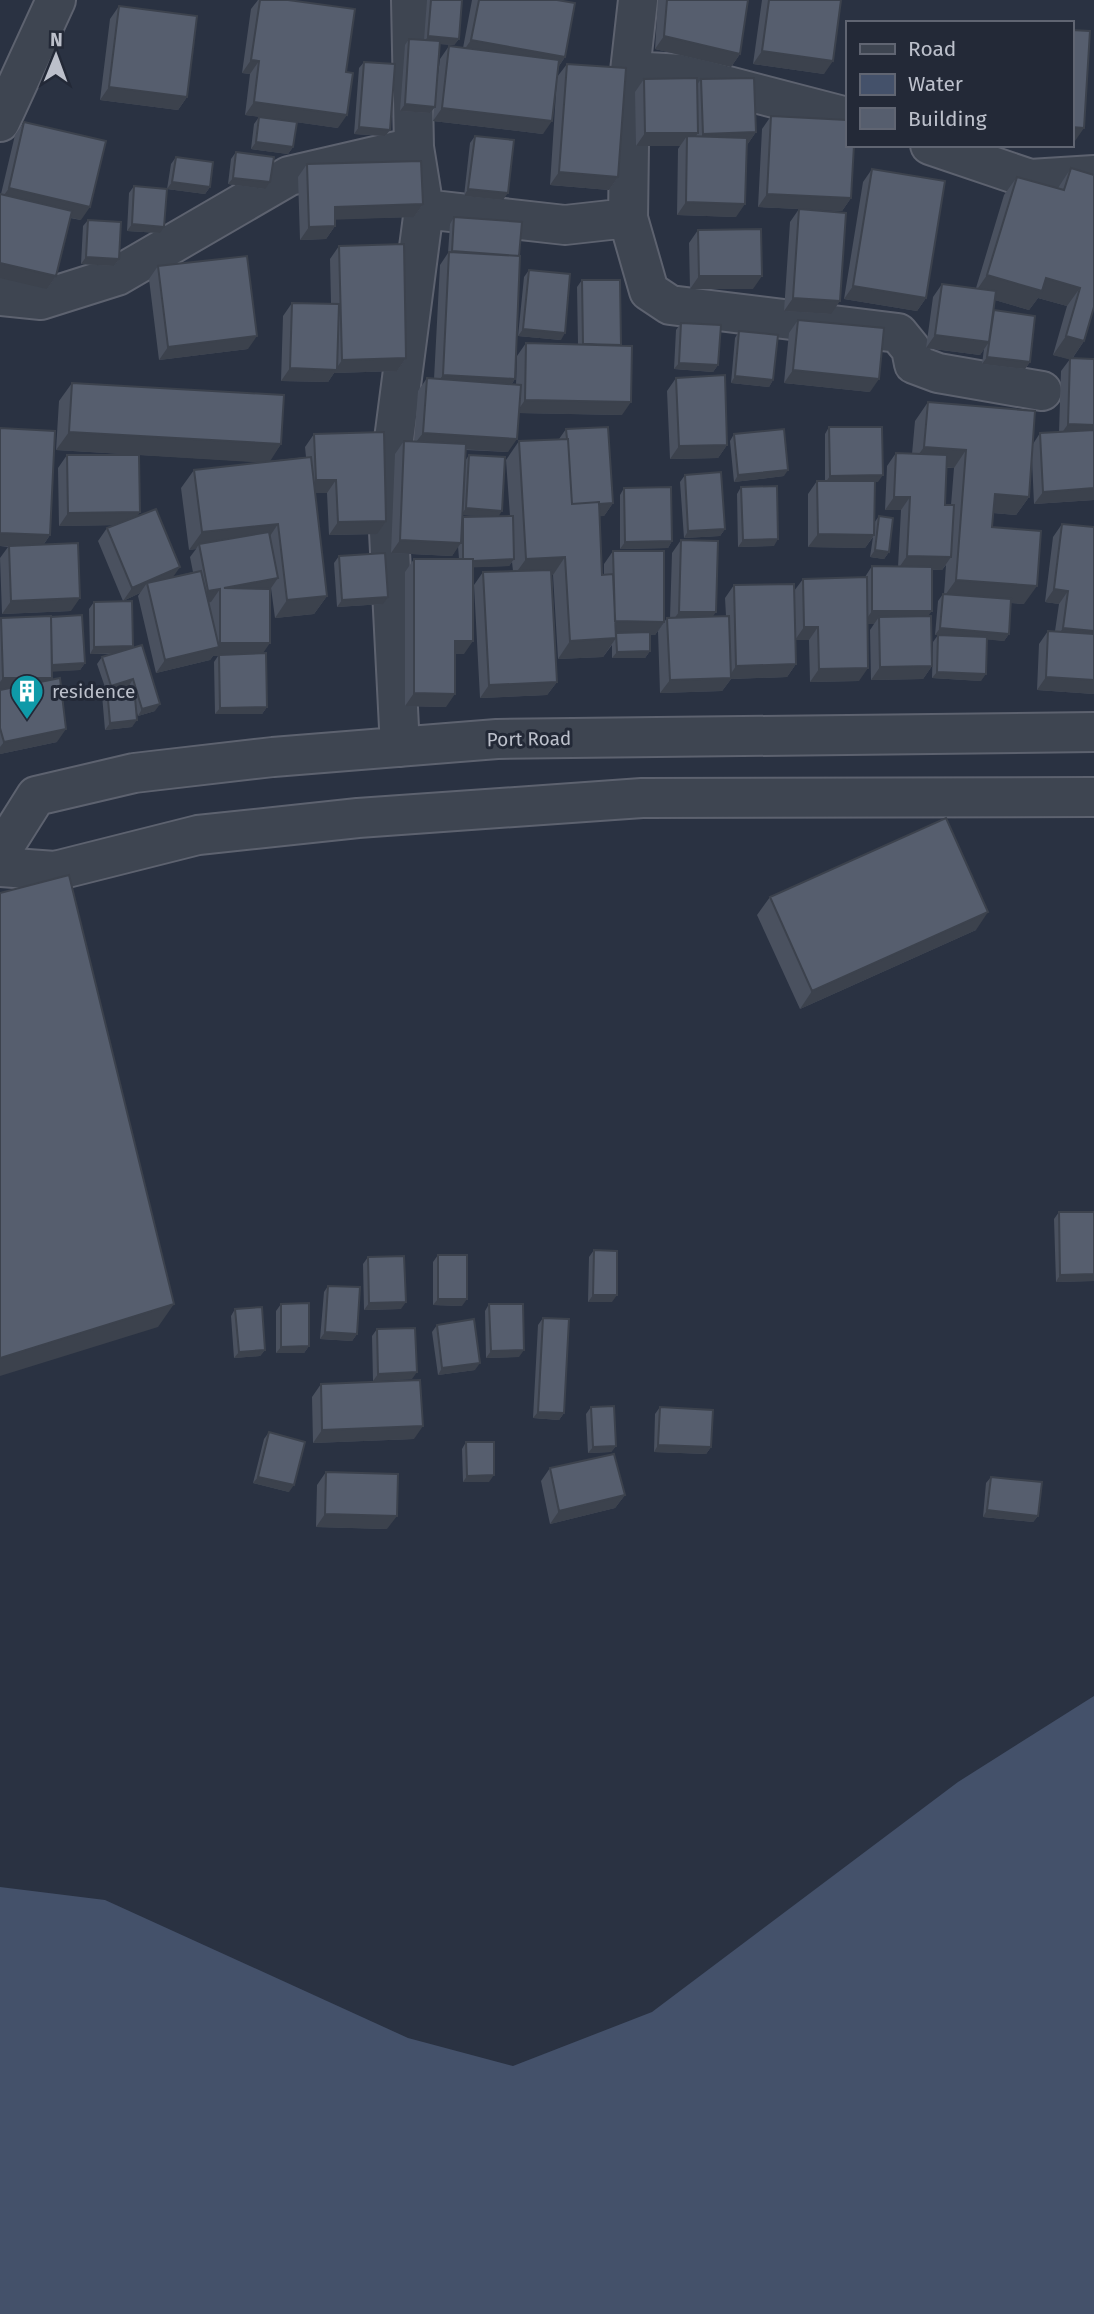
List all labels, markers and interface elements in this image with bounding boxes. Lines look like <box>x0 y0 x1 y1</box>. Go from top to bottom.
north arrow <box>21 21 91 91</box>
legend <box>846 21 1073 147</box>
text: N <box>50 28 63 51</box>
text: Road <box>908 36 956 62</box>
text: Water <box>908 71 963 97</box>
text: Building <box>908 106 987 132</box>
building icon: residence <box>8 672 46 721</box>
place label: residence <box>52 680 135 703</box>
street label: Port Road <box>487 727 571 751</box>

